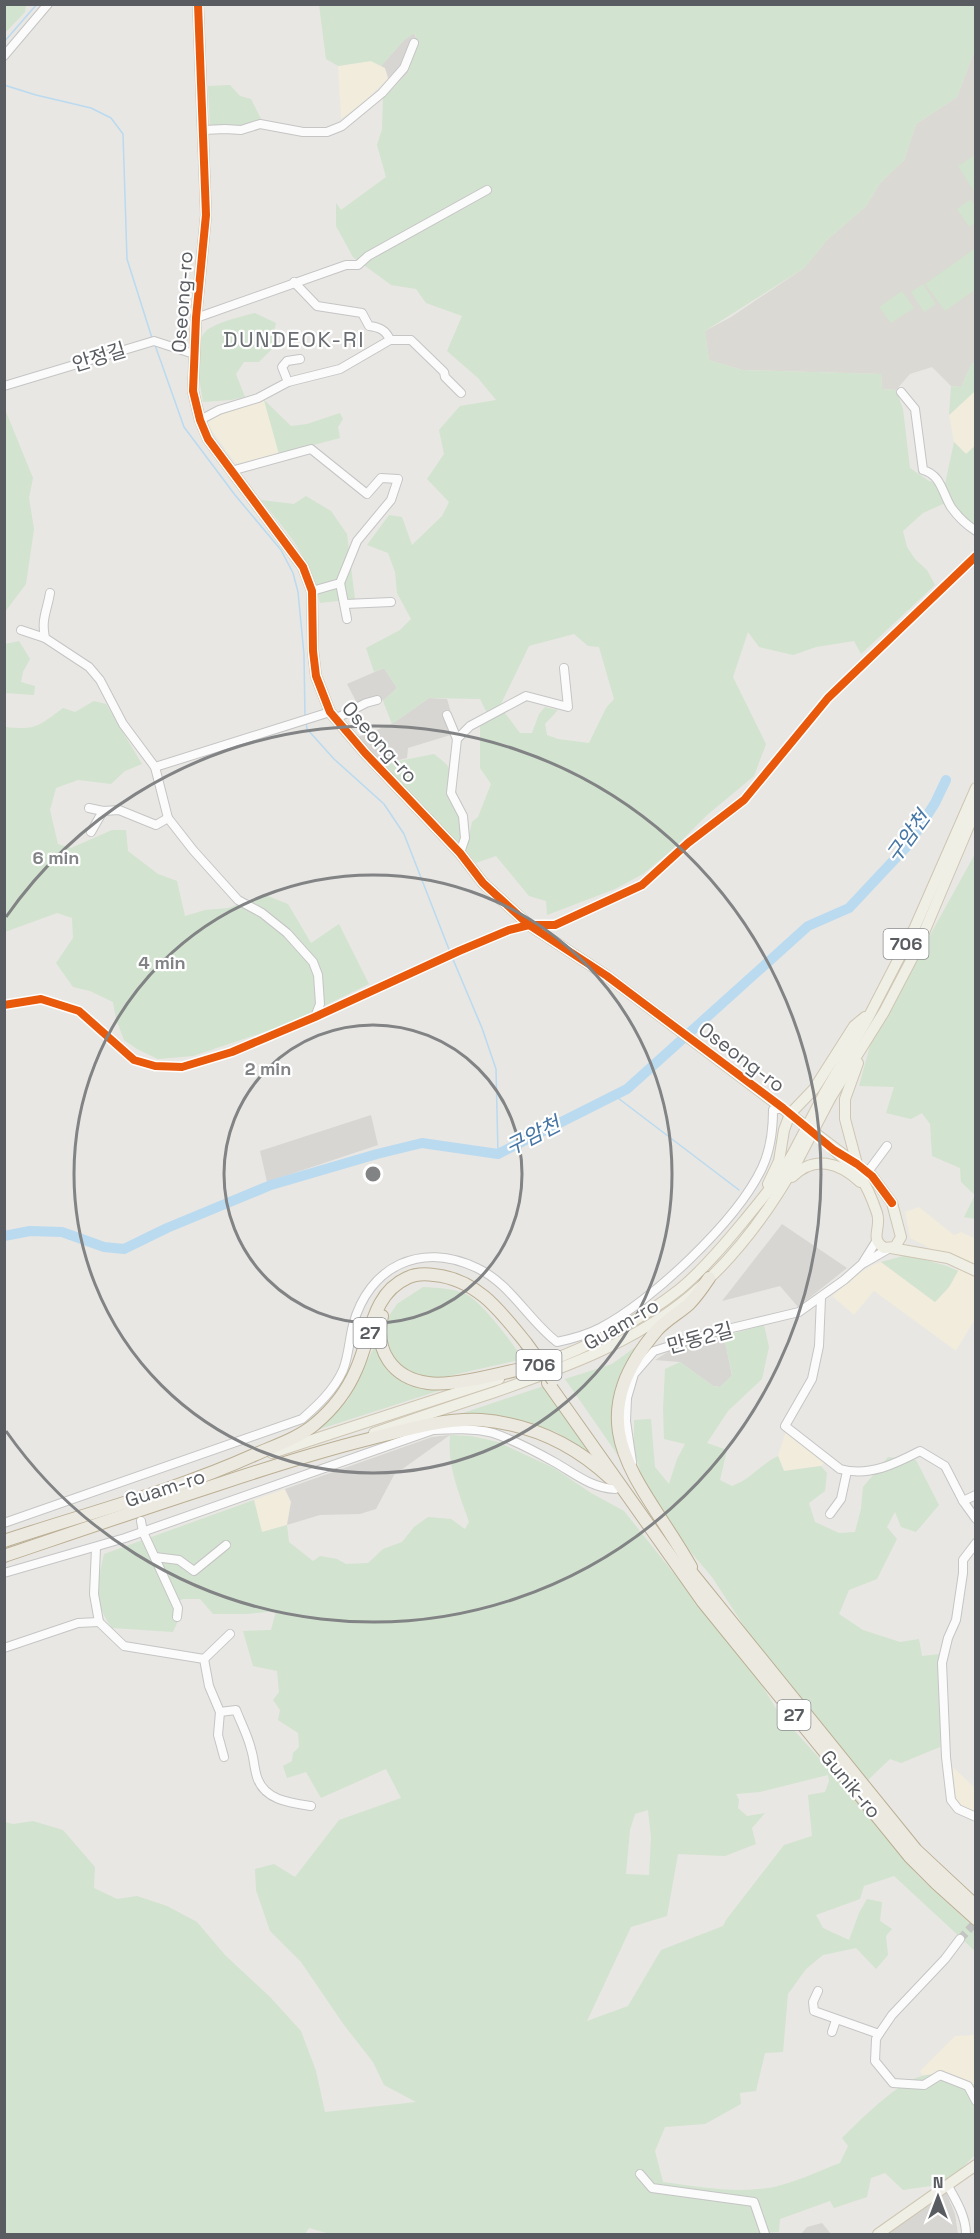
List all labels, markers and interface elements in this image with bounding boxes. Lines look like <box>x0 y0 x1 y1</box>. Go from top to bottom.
street label: Oseong-ro <box>165 250 199 354</box>
district label: DUNDEOK-RI <box>223 325 365 353</box>
street label: 안정길 <box>69 336 129 378</box>
street label: Oseong-ro <box>336 695 424 789</box>
water label: 구암천 <box>880 803 937 868</box>
text: 6 min <box>33 846 79 869</box>
road number: 706 <box>884 929 928 959</box>
text: 4 min <box>138 951 186 974</box>
street label: Oseong-ro <box>693 1016 791 1098</box>
text: 2 min <box>245 1057 291 1080</box>
water label: 구암천 <box>501 1109 567 1161</box>
centre of rings <box>363 1164 383 1184</box>
street label: Guam-ro <box>579 1292 663 1356</box>
street label: 만동2길 <box>664 1317 736 1359</box>
road number: 27 <box>354 1318 386 1348</box>
road number: 706 <box>516 1350 562 1380</box>
street label: Guam-ro <box>122 1463 208 1513</box>
road number: 27 <box>778 1700 810 1730</box>
street label: Gunik-ro <box>815 1744 887 1824</box>
north arrow <box>908 2167 968 2227</box>
text: N <box>933 2172 943 2193</box>

